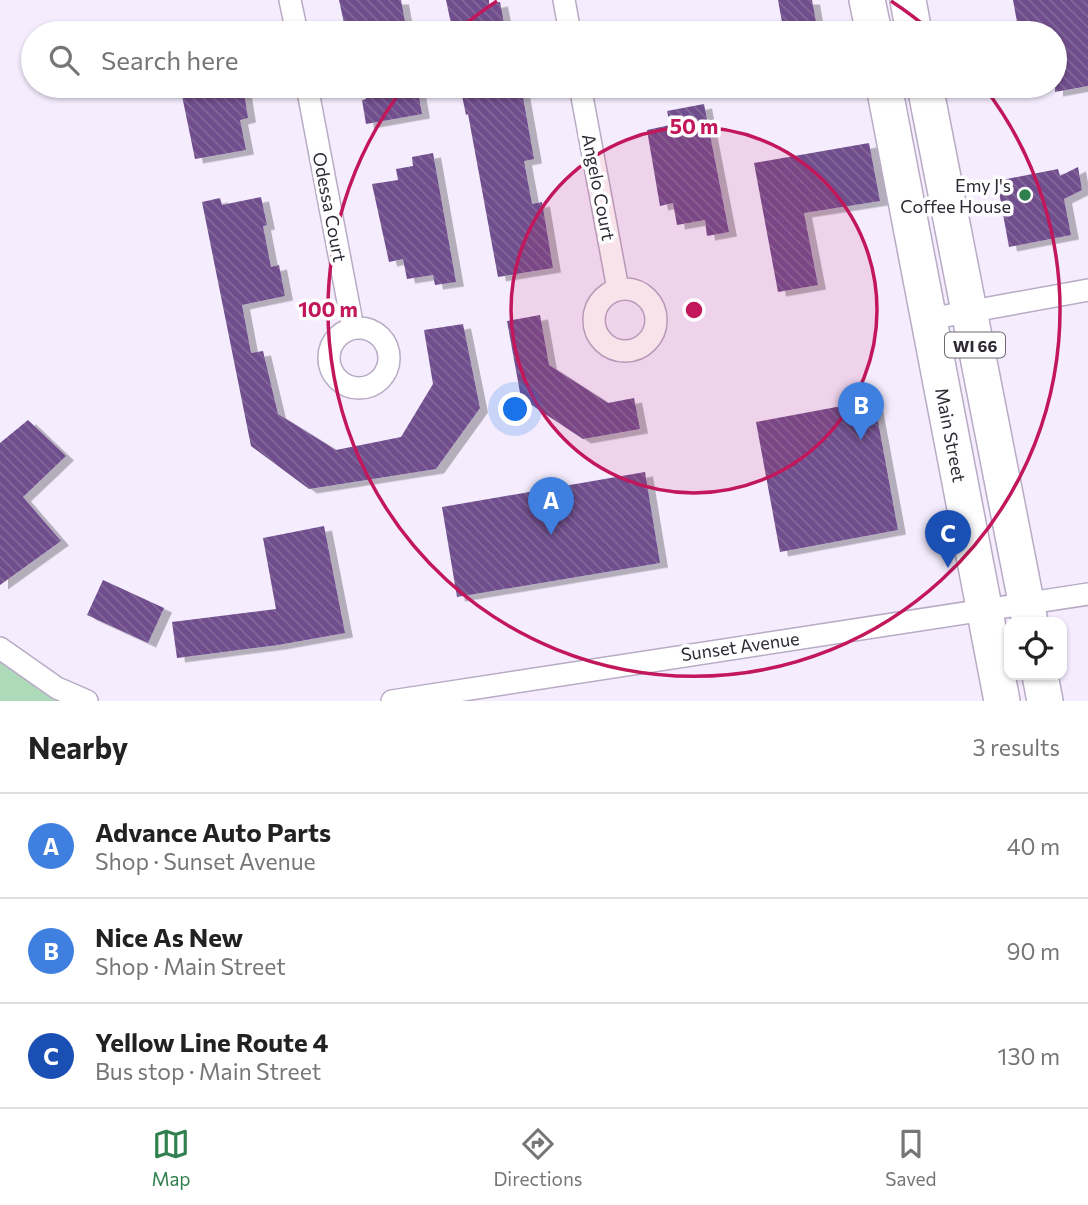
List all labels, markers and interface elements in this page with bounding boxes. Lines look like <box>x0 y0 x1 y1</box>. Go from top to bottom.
search box <box>21 21 1067 98</box>
icon: search <box>45 41 83 79</box>
text: Search here <box>101 44 239 75</box>
text: 50 m <box>670 113 718 138</box>
street label: Angelo Court <box>578 132 620 242</box>
street label: Odessa Court <box>309 150 351 264</box>
place label: Emy J's Coffee House <box>900 174 1011 217</box>
marker: Emy J's Coffee House <box>1017 187 1033 203</box>
text: 100 m <box>298 296 358 321</box>
centre of rings <box>682 298 706 322</box>
road number: WI 66 <box>945 332 1005 358</box>
pin: B <box>838 382 884 440</box>
street label: Main Street <box>931 386 971 484</box>
your location <box>498 392 532 426</box>
pin: A <box>528 477 574 535</box>
pin: C <box>925 510 971 568</box>
map controls <box>1004 617 1067 680</box>
button: locate <box>1004 617 1067 680</box>
street label: Sunset Avenue <box>679 627 801 665</box>
text: Nearby <box>28 728 128 765</box>
text: 3 results <box>973 733 1060 761</box>
text: Advance Auto Parts <box>95 816 331 847</box>
text: A <box>43 832 59 860</box>
text: 40 m <box>1007 832 1060 860</box>
text: Shop · Sunset Avenue <box>95 847 316 875</box>
text: Nice As New <box>95 921 243 952</box>
text: B <box>43 937 59 965</box>
text: 90 m <box>1007 937 1060 965</box>
text: Shop · Main Street <box>95 952 286 980</box>
text: Yellow Line Route 4 <box>95 1026 329 1057</box>
text: C <box>43 1042 59 1070</box>
text: 130 m <box>998 1042 1060 1070</box>
text: Bus stop · Main Street <box>95 1057 321 1085</box>
tab: Map <box>151 1125 191 1190</box>
tab: Directions <box>493 1125 583 1190</box>
tab: Saved <box>885 1125 937 1190</box>

